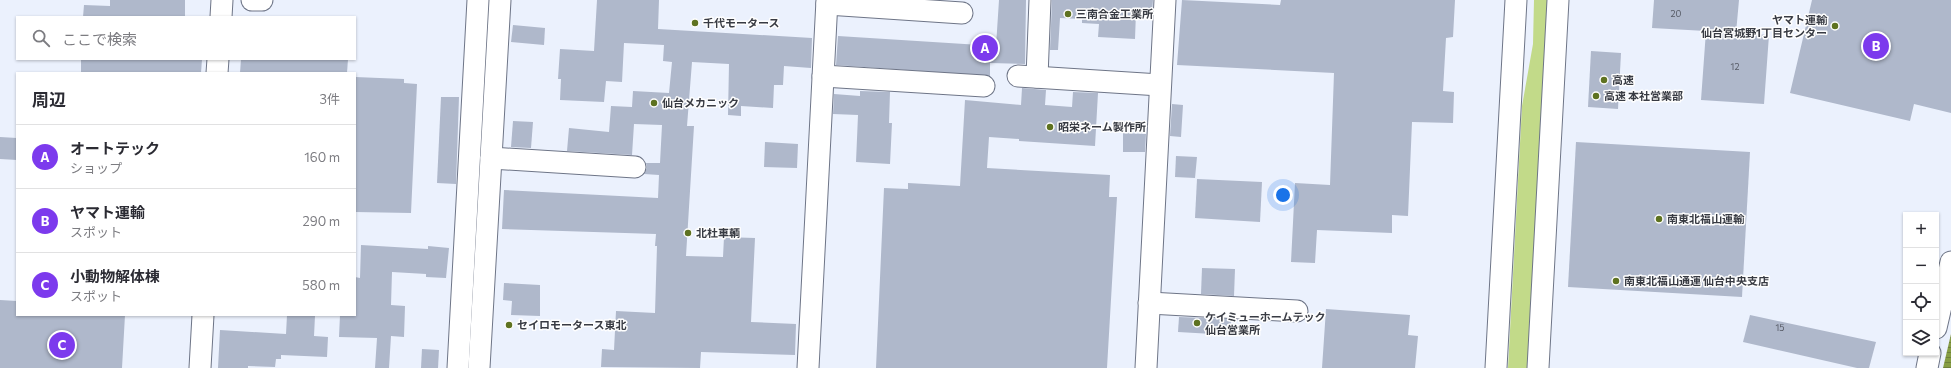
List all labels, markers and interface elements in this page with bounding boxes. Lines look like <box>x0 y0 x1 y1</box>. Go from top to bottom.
place label: 三南合金工業所 <box>1076 7 1153 20</box>
house number: 20 <box>1671 8 1682 19</box>
marker: 三南合金工業所 <box>1063 9 1073 19</box>
place label: ヤマト運輸 仙台宮城野1丁目センター <box>1701 13 1828 39</box>
search box <box>16 16 356 60</box>
place label: 千代モータース <box>703 16 779 29</box>
marker: 千代モータース <box>690 18 700 28</box>
marker: ヤマト運輸 仙台宮城野1丁目センター <box>1830 21 1840 31</box>
icon: search <box>30 27 52 49</box>
text: ここで検索 <box>62 30 137 48</box>
pin: B <box>1863 31 1889 61</box>
pin: A <box>972 33 998 63</box>
house number: 12 <box>1731 61 1739 72</box>
place label: 高速 <box>1612 73 1634 86</box>
marker: 高速 <box>1599 75 1609 85</box>
text: 周辺 <box>32 89 66 110</box>
place label: 高速 本社営業部 <box>1604 89 1683 102</box>
text: 3件 <box>320 91 340 107</box>
marker: 高速 本社営業部 <box>1591 91 1601 101</box>
place label: 仙台メカニック <box>662 96 739 109</box>
marker: 仙台メカニック <box>649 98 659 108</box>
place label: 昭栄ネーム製作所 <box>1058 120 1146 133</box>
marker: 昭栄ネーム製作所 <box>1045 122 1055 132</box>
text: オートテック <box>70 139 160 157</box>
text: A <box>40 149 50 165</box>
text: 160 m <box>304 149 340 165</box>
text: ショップ <box>70 160 122 176</box>
your location <box>1273 185 1293 205</box>
text: ヤマト運輸 <box>70 203 145 221</box>
place label: 南東北福山運輸 <box>1667 212 1745 225</box>
map controls <box>1903 212 1939 356</box>
button: + <box>1903 212 1939 248</box>
text: B <box>41 213 49 229</box>
text: 290 m <box>303 213 340 229</box>
marker: 南東北福山運輸 <box>1654 214 1664 224</box>
text: スポット <box>70 224 122 240</box>
place label: 北杜車輌 <box>696 226 740 239</box>
marker: 北杜車輌 <box>683 228 693 238</box>
button: − <box>1903 248 1939 284</box>
text: 小動物解体棟 <box>70 267 160 285</box>
place label: 南東北福山通運 仙台中央支店 <box>1624 274 1769 287</box>
marker: 南東北福山通運 仙台中央支店 <box>1611 276 1621 286</box>
text: C <box>41 277 49 293</box>
text: 580 m <box>302 277 340 293</box>
button: locate <box>1903 284 1939 320</box>
text: スポット <box>70 288 122 304</box>
place label: ケイミューホームテック 仙台営業所 <box>1205 310 1325 336</box>
place label: セイロモータース東北 <box>517 318 626 331</box>
marker: ケイミューホームテック 仙台営業所 <box>1192 318 1202 328</box>
marker: セイロモータース東北 <box>504 320 514 330</box>
button: layers <box>1903 320 1939 356</box>
house number: 15 <box>1775 322 1785 333</box>
pin: C <box>49 330 75 360</box>

